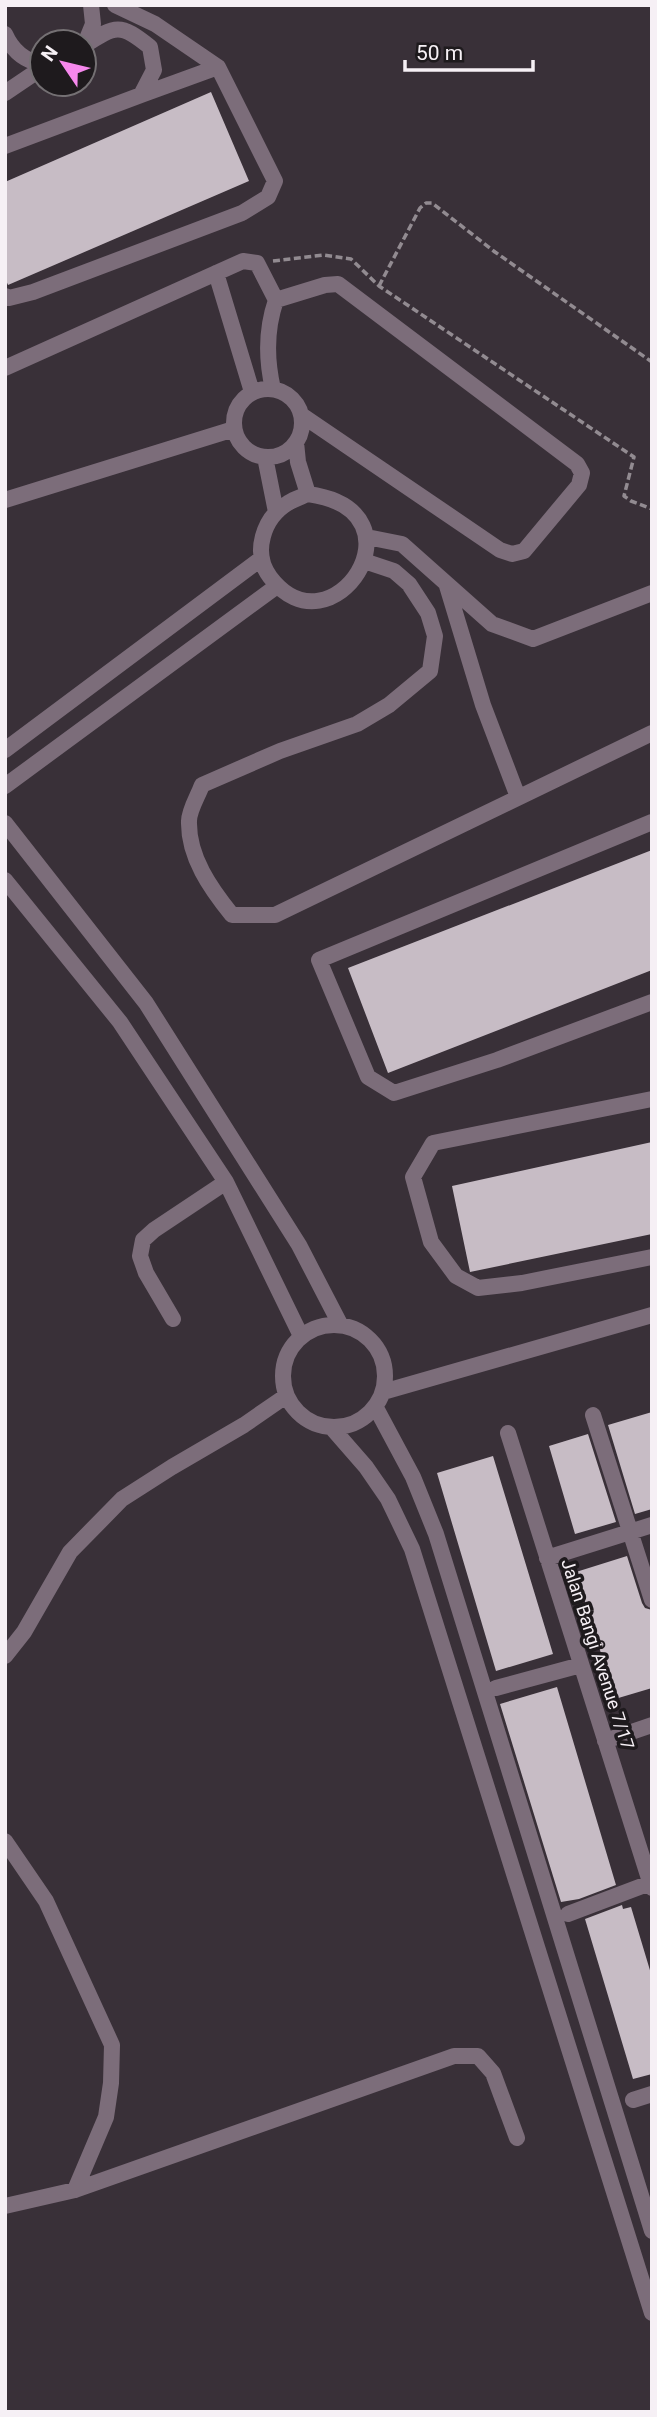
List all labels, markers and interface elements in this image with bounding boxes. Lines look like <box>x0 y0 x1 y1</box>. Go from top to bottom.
north arrow <box>28 28 98 98</box>
scale bar <box>405 28 533 72</box>
text: N <box>36 41 63 66</box>
text: 50 m <box>416 41 463 65</box>
street label: Jalan Bangi Avenue 7/17 <box>557 1556 639 1752</box>

